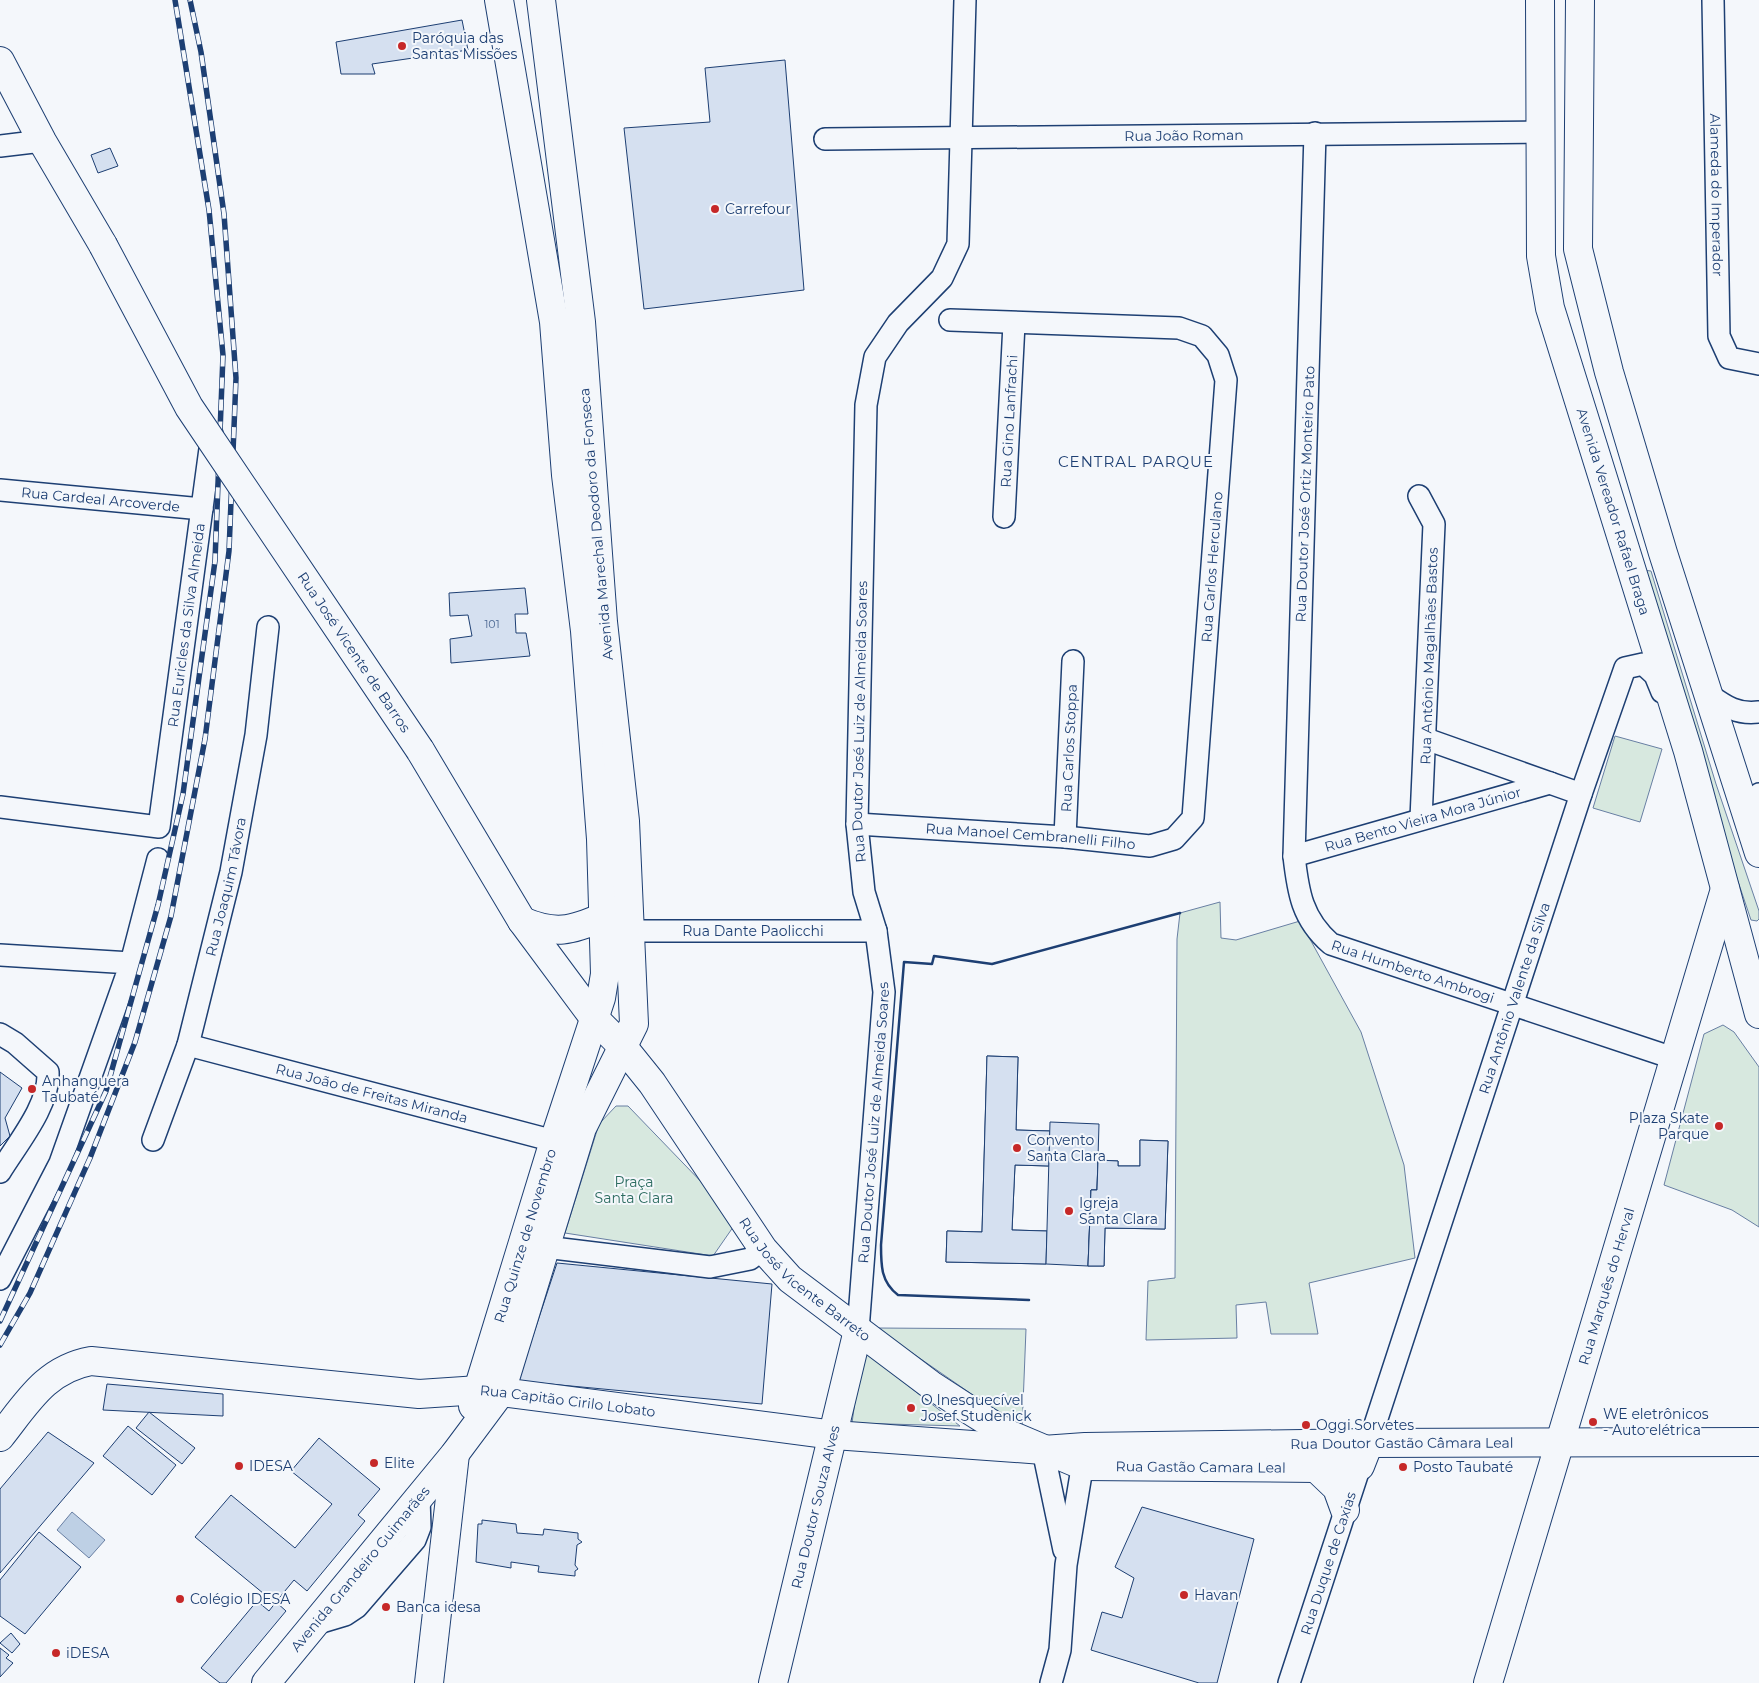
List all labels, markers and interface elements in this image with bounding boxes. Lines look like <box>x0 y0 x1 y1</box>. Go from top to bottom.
place label: Paróquia das Santas Missões <box>412 29 518 63</box>
marker: Paróquia das Santas Missões <box>396 40 408 52</box>
street label: Alameda do Imperador <box>1706 113 1727 277</box>
street label: Rua João Roman <box>1124 126 1244 145</box>
place label: Carrefour <box>725 200 791 218</box>
marker: Carrefour <box>709 203 721 215</box>
street label: Rua Gino Lanfrachi <box>997 354 1021 488</box>
street label: Rua Doutor José Ortiz Monteiro Pato <box>1292 365 1318 623</box>
street label: Avenida Marechal Deodoro da Fonseca <box>575 387 617 661</box>
street label: Avenida Vereador Rafael Braga <box>1573 406 1654 617</box>
district label: CENTRAL PARQUE <box>1058 452 1214 471</box>
street label: Rua Cardeal Arcoverde <box>20 483 181 516</box>
street label: Rua Carlos Herculano <box>1197 491 1227 643</box>
street label: Rua Euricles da Silva Almeida <box>164 522 209 728</box>
street label: Rua Antônio Magalhães Bastos <box>1416 547 1442 765</box>
street label: Rua José Vicente de Barros <box>294 568 415 736</box>
street label: Rua Doutor José Luiz de Almeida Soares <box>848 580 871 863</box>
house number: 101 <box>484 617 500 631</box>
street label: Rua Carlos Stoppa <box>1057 684 1081 813</box>
street label: Rua Bento Vieira Mora Júnior <box>1322 783 1524 856</box>
street label: Rua Joaquim Távora <box>201 816 250 958</box>
street label: Rua Manoel Cembranelli Filho <box>925 819 1137 853</box>
street label: Rua Antônio Valente da Silva <box>1475 900 1554 1096</box>
street label: Rua Dante Paolicchi <box>682 922 824 940</box>
street label: Rua Humberto Ambrogi <box>1329 936 1497 1007</box>
street label: Rua Doutor José Luiz de Almeida Soares <box>854 981 893 1264</box>
street label: Rua João de Freitas Miranda <box>274 1059 470 1127</box>
place label: Anhanguera Taubaté <box>42 1072 129 1106</box>
marker: Anhanguera Taubaté <box>26 1083 38 1095</box>
place label: Plaza Skate Parque <box>1629 1109 1709 1143</box>
marker: Plaza Skate Parque <box>1713 1120 1725 1132</box>
place label: Convento Santa Clara <box>1027 1131 1106 1165</box>
marker: Convento Santa Clara <box>1011 1142 1023 1154</box>
street label: Rua Quinze de Novembro <box>490 1146 560 1325</box>
park label: Praça Santa Clara <box>595 1173 673 1207</box>
place label: Igreja Santa Clara <box>1079 1194 1158 1228</box>
marker: Igreja Santa Clara <box>1063 1205 1075 1217</box>
street label: Rua Marquês do Herval <box>1574 1205 1638 1367</box>
street label: Rua José Vicente Barreto <box>735 1214 874 1345</box>
street label: Rua Capitão Cirilo Lobato <box>479 1381 657 1421</box>
place label: O Inesquecível Josef Studenick <box>920 1391 1032 1425</box>
marker: O Inesquecível Josef Studenick <box>905 1402 917 1414</box>
place label: WE eletrônicos - Auto elétrica <box>1603 1405 1709 1439</box>
place label: Oggi Sorvetes <box>1316 1416 1414 1434</box>
marker: WE eletrônicos - Auto elétrica <box>1587 1416 1599 1428</box>
marker: Oggi Sorvetes <box>1300 1419 1312 1431</box>
street label: Rua Doutor Souza Alves <box>787 1423 844 1590</box>
street label: Rua Doutor Gastão Câmara Leal <box>1290 1434 1514 1453</box>
place label: Elite <box>384 1454 415 1472</box>
place label: IDESA <box>249 1457 294 1475</box>
marker: Elite <box>368 1457 380 1469</box>
street label: Rua Gastão Camara Leal <box>1115 1457 1286 1477</box>
place label: Posto Taubaté <box>1413 1458 1513 1476</box>
marker: IDESA <box>233 1460 245 1472</box>
marker: Posto Taubaté <box>1397 1461 1409 1473</box>
street label: Avenida Grandeiro Guimarães <box>287 1482 434 1655</box>
street label: Rua Duque de Caxias <box>1296 1489 1360 1637</box>
place label: Havan <box>1194 1586 1239 1604</box>
marker: Havan <box>1178 1589 1190 1601</box>
place label: Colégio IDESA <box>190 1590 291 1608</box>
marker: Colégio IDESA <box>174 1593 186 1605</box>
place label: Banca idesa <box>396 1598 481 1616</box>
marker: Banca idesa <box>380 1601 392 1613</box>
place label: iDESA <box>66 1644 110 1662</box>
marker: iDESA <box>50 1647 62 1659</box>

